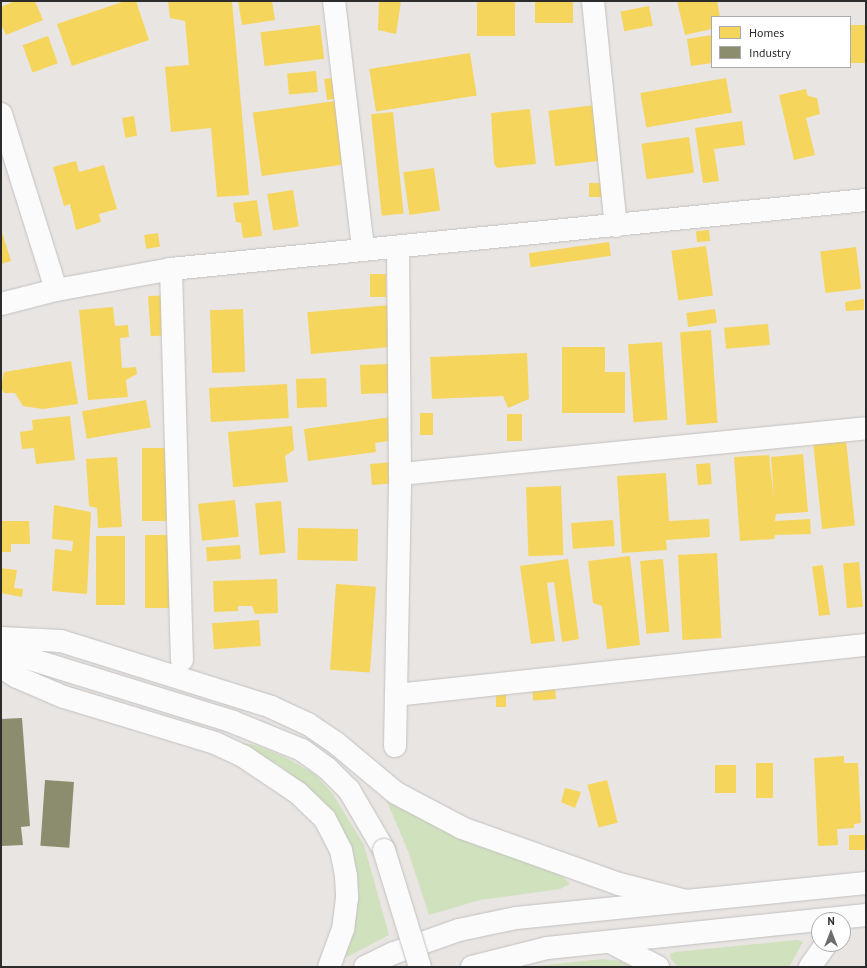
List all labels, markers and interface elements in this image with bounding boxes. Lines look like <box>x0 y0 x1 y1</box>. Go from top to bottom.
legend <box>711 16 851 68</box>
text: Homes <box>749 25 784 40</box>
text: Industry <box>749 45 791 60</box>
north arrow <box>811 912 851 952</box>
text: N <box>827 914 835 928</box>

